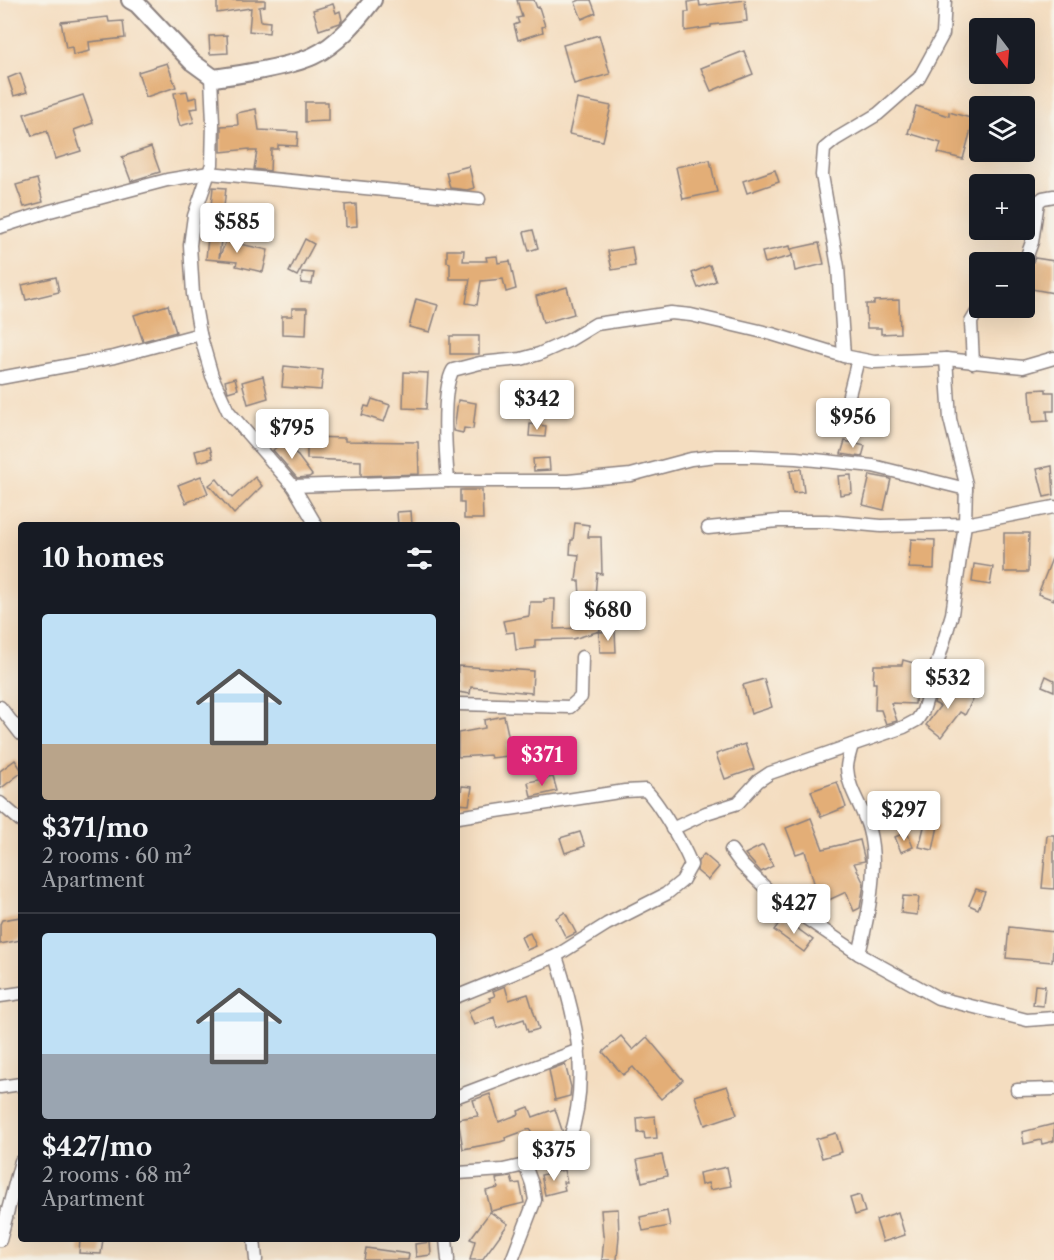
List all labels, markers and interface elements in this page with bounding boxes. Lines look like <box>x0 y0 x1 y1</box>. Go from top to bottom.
north arrow <box>969 18 1035 84</box>
map controls <box>969 18 1035 318</box>
button: layers <box>969 96 1035 162</box>
button: + <box>969 174 1035 240</box>
pin: $585 <box>201 203 273 254</box>
text: $585 <box>214 210 260 234</box>
button: − <box>969 252 1035 318</box>
pin: $342 <box>501 380 573 431</box>
text: $342 <box>514 387 560 411</box>
pin: $956 <box>817 398 889 449</box>
text: $956 <box>830 405 876 429</box>
pin: $795 <box>256 409 328 460</box>
text: $795 <box>270 416 314 440</box>
text: 10 homes <box>42 542 164 574</box>
icon: filters <box>403 542 436 575</box>
pin: $680 <box>572 591 644 642</box>
text: $680 <box>584 598 632 622</box>
icon: home <box>185 653 293 761</box>
pin: $532 <box>912 659 984 710</box>
text: $532 <box>925 666 971 690</box>
pin: $371 <box>506 736 578 787</box>
text: $371 <box>521 743 563 767</box>
pin: $297 <box>868 791 940 842</box>
text: $297 <box>881 798 927 822</box>
text: $371/mo <box>42 812 149 844</box>
text: 2 rooms · 60 m² <box>42 844 192 868</box>
text: Apartment <box>42 868 145 892</box>
pin: $427 <box>758 884 830 935</box>
text: $427 <box>771 891 817 915</box>
icon: home <box>185 972 293 1080</box>
text: $427/mo <box>42 1131 152 1163</box>
pin: $375 <box>518 1131 590 1182</box>
text: $375 <box>532 1138 576 1162</box>
text: 2 rooms · 68 m² <box>42 1163 191 1187</box>
text: Apartment <box>42 1187 145 1211</box>

